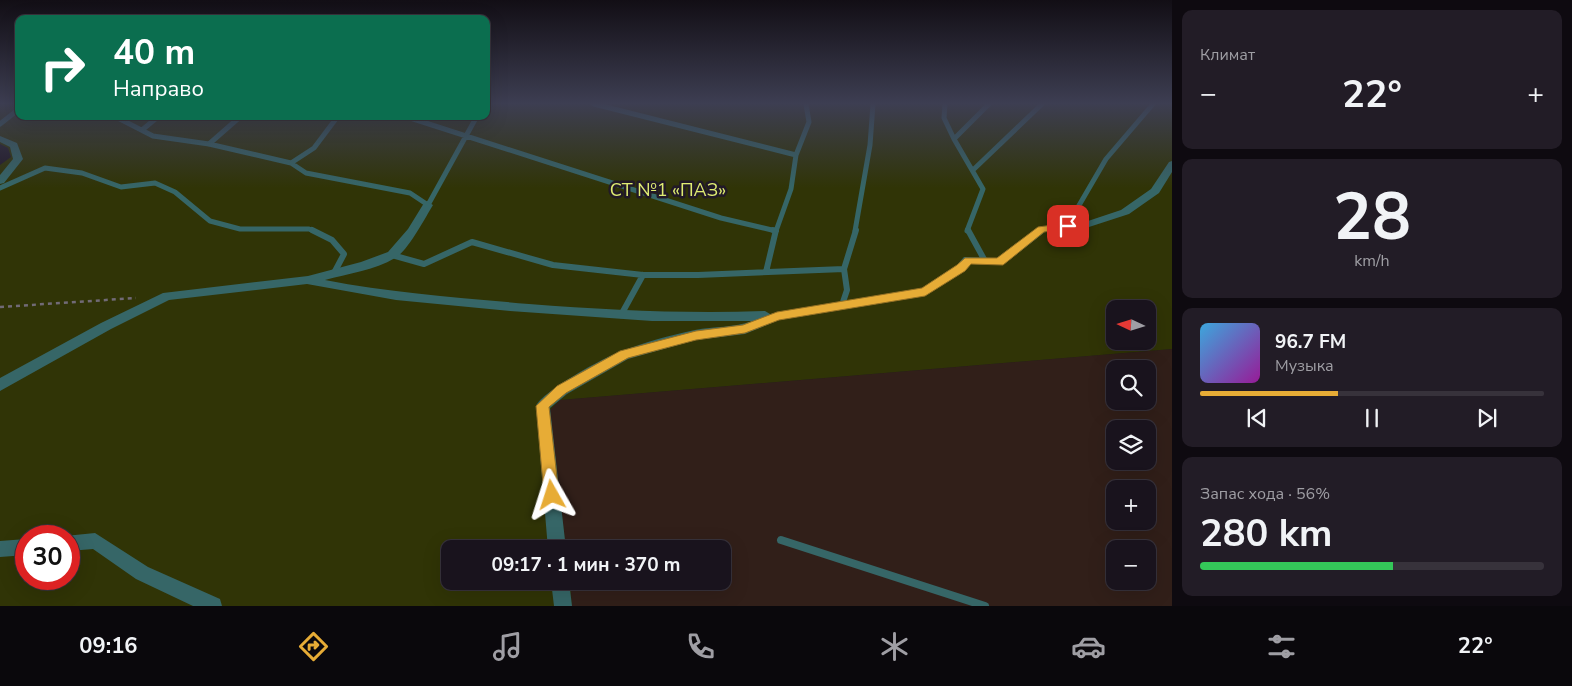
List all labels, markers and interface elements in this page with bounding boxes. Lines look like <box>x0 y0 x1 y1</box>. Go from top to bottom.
text: 40 m <box>113 29 195 76</box>
icon: right <box>30 35 95 100</box>
text: Климат <box>1200 44 1255 66</box>
text: 22° <box>1342 69 1402 120</box>
text: Направо <box>113 74 204 104</box>
text: − <box>1200 75 1217 113</box>
text: + <box>1527 75 1544 113</box>
text: 28 <box>1333 173 1411 262</box>
park label: СТ №1 «ПАЗ» <box>610 178 726 202</box>
pin <box>1047 205 1089 247</box>
icon: arrive <box>1054 212 1082 240</box>
text: km/h <box>1354 250 1390 272</box>
north arrow <box>1106 300 1156 350</box>
map controls <box>1106 300 1156 590</box>
text: 96.7 FM <box>1275 329 1346 355</box>
text: Музыка <box>1275 355 1334 377</box>
button: search <box>1106 360 1156 410</box>
icon: previous <box>1243 404 1271 432</box>
icon: pause <box>1358 404 1386 432</box>
icon: next <box>1473 404 1501 432</box>
button: layers <box>1106 420 1156 470</box>
position arrow <box>525 468 577 520</box>
button: + <box>1106 480 1156 530</box>
text: Запас хода · 56% <box>1200 483 1330 505</box>
text: 280 km <box>1200 508 1332 559</box>
speed limit sign: 30 <box>15 525 80 590</box>
button: − <box>1106 540 1156 590</box>
text: 09:17 · 1 мин · 370 m <box>492 552 680 578</box>
icon: directions <box>296 629 331 664</box>
icon: music <box>490 629 525 664</box>
icon: phone <box>683 629 718 664</box>
icon: climate <box>877 629 912 664</box>
icon: car <box>1071 629 1106 664</box>
icon: filters <box>1264 629 1299 664</box>
text: 09:16 <box>79 631 138 661</box>
text: 22° <box>1458 631 1493 661</box>

